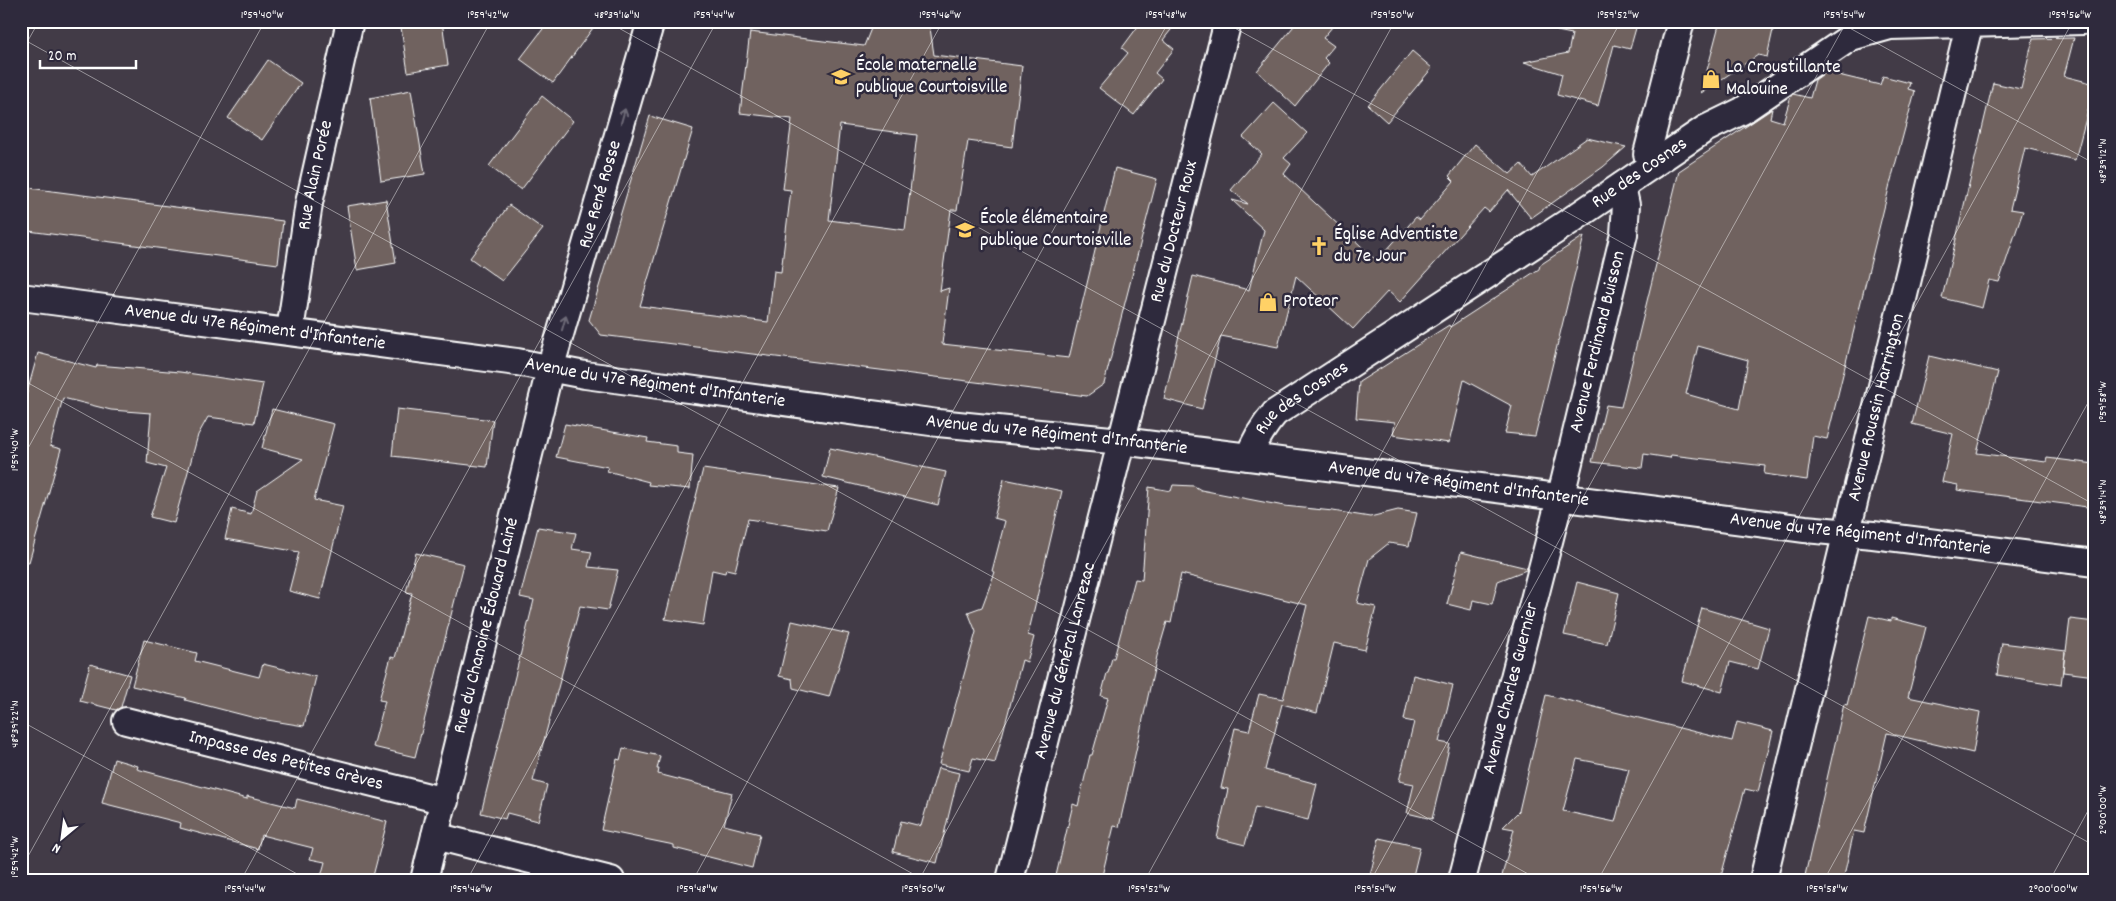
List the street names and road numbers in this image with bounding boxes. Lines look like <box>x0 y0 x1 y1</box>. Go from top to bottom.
street label: Rue Alain Porée <box>292 118 341 232</box>
street label: Rue des Cosnes <box>1586 131 1693 216</box>
street label: Rue René Rosse <box>572 137 629 252</box>
street label: Rue du Docteur Roux <box>1144 158 1206 305</box>
street label: Avenue Ferdinand Buisson <box>1563 248 1633 436</box>
street label: Avenue du 47e Régiment d'Infanterie <box>123 297 387 358</box>
street label: Avenue Roussin Harrington <box>1841 311 1913 504</box>
street label: Avenue du 47e Régiment d'Infanterie <box>523 350 787 416</box>
street label: Rue des Cosnes <box>1249 355 1354 440</box>
street label: Avenue du 47e Régiment d'Infanterie <box>924 408 1189 463</box>
street label: Avenue du 47e Régiment d'Infanterie <box>1327 454 1591 514</box>
street label: Avenue du 47e Régiment d'Infanterie <box>1728 506 1993 563</box>
street label: Rue du Chanoine Édouard Lainé <box>447 515 526 736</box>
street label: Avenue du Général Lanrezac <box>1028 560 1104 762</box>
street label: Avenue Charles Guernier <box>1476 599 1546 777</box>
street label: Impasse des Petites Grèves <box>186 724 386 798</box>

